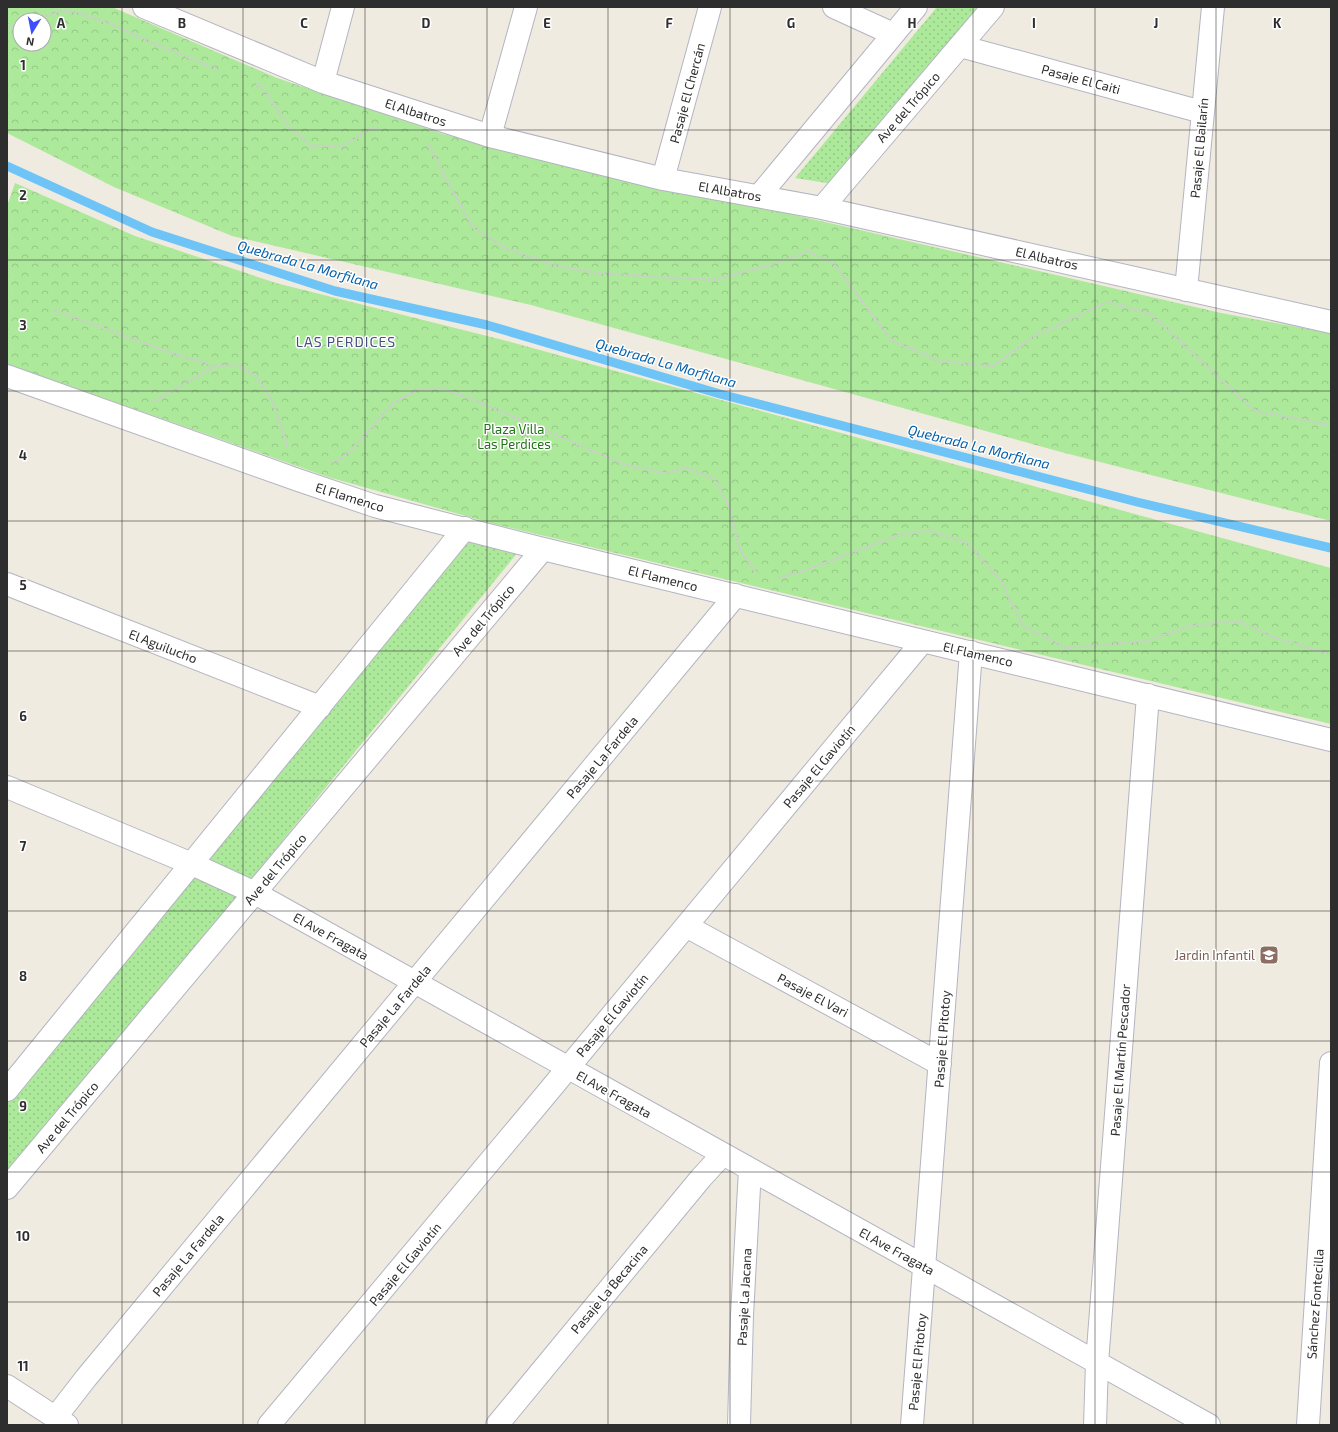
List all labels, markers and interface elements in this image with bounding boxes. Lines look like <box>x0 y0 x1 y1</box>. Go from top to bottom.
north arrow <box>12 12 52 52</box>
text: A <box>57 15 66 31</box>
text: B <box>178 15 186 31</box>
text: C <box>300 15 308 31</box>
text: D <box>422 15 431 31</box>
text: E <box>543 15 551 31</box>
text: F <box>665 15 673 31</box>
text: G <box>787 15 795 31</box>
text: H <box>908 15 917 31</box>
text: I <box>1032 15 1036 31</box>
text: J <box>1154 15 1158 31</box>
text: K <box>1273 15 1282 31</box>
text: N <box>25 35 35 49</box>
street label: Pasaje El Chercán <box>666 41 708 145</box>
text: 1 <box>20 57 26 73</box>
street label: Pasaje El Caiti <box>1040 61 1122 97</box>
street label: Ave del Trópico <box>873 68 943 146</box>
street label: El Albatros <box>383 95 449 129</box>
street label: Pasaje El Bailarín <box>1187 97 1211 199</box>
street label: El Albatros <box>697 178 763 204</box>
text: 2 <box>19 187 27 203</box>
water label: Quebrada La Morfilana <box>236 236 381 293</box>
street label: El Albatros <box>1014 243 1080 273</box>
text: 3 <box>19 317 27 333</box>
district label: LAS PERDICES <box>296 333 396 350</box>
water label: Quebrada La Morfilana <box>594 334 739 391</box>
park label: Plaza Villa Las Perdices <box>477 421 551 452</box>
water label: Quebrada La Morfilana <box>906 421 1052 472</box>
text: 4 <box>19 447 27 463</box>
street label: El Flamenco <box>314 479 386 515</box>
street label: El Flamenco <box>626 562 700 594</box>
text: 5 <box>19 577 27 593</box>
street label: Ave del Trópico <box>449 581 517 659</box>
street label: El Aguilucho <box>127 626 199 666</box>
street label: El Flamenco <box>941 638 1015 670</box>
text: 6 <box>19 708 27 724</box>
street label: Pasaje La Fardela <box>563 713 641 801</box>
street label: Pasaje El Gaviotín <box>779 721 859 811</box>
street label: Ave del Trópico <box>241 830 309 908</box>
text: 7 <box>20 838 27 854</box>
street label: El Ave Fragata <box>291 909 371 963</box>
school or university icon: Jardin Infantil <box>1258 944 1280 966</box>
place label: Jardin Infantil <box>1175 947 1255 963</box>
street label: Pasaje La Fardela <box>356 962 434 1050</box>
text: 8 <box>19 968 27 984</box>
street label: Pasaje El Gaviotín <box>572 970 652 1060</box>
street label: Pasaje El Vari <box>775 970 851 1020</box>
street label: Pasaje El Martín Pescador <box>1107 983 1133 1137</box>
street label: Pasaje El Pitotoy <box>931 990 953 1088</box>
street label: El Ave Fragata <box>574 1067 654 1121</box>
street label: Ave del Trópico <box>33 1078 101 1156</box>
text: 9 <box>19 1098 27 1114</box>
street label: Pasaje La Fardela <box>149 1211 227 1299</box>
street label: Pasaje El Gaviotín <box>365 1219 445 1309</box>
street label: El Ave Fragata <box>857 1224 937 1278</box>
text: 10 <box>16 1228 30 1244</box>
street label: Pasaje La Becacina <box>567 1241 651 1337</box>
street label: Pasaje La Jacana <box>733 1248 755 1346</box>
street label: Sánchez Fontecilla <box>1303 1248 1327 1360</box>
street label: Pasaje El Pitotoy <box>905 1313 929 1411</box>
text: 11 <box>17 1358 29 1374</box>

